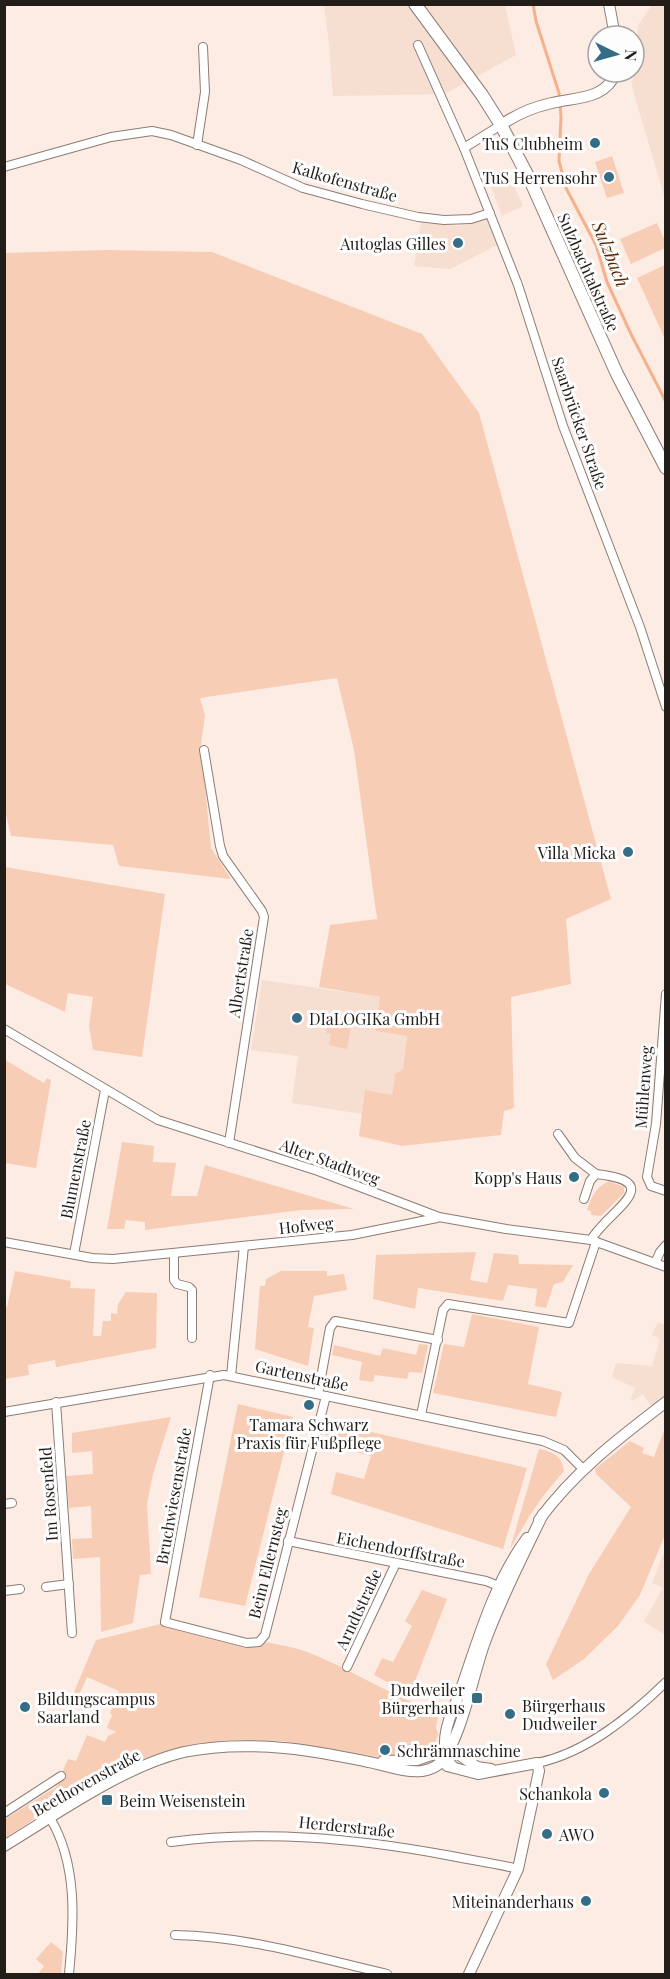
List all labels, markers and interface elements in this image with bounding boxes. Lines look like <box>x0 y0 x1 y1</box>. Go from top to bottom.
north arrow <box>586 24 646 84</box>
text: N <box>620 49 642 62</box>
place label: TuS Clubheim <box>482 133 583 154</box>
marker: TuS Clubheim <box>588 136 602 150</box>
street label: Kalkofenstraße <box>290 156 400 206</box>
place label: TuS Herrensohr <box>482 167 597 188</box>
marker: TuS Herrensohr <box>602 170 616 184</box>
street label: Sulzbachtalstraße <box>553 209 625 335</box>
water label: Sulzbach <box>587 217 635 291</box>
place label: Autoglas Gilles <box>339 233 446 254</box>
marker: Autoglas Gilles <box>451 236 465 250</box>
street label: Saarbrücker Straße <box>548 354 612 492</box>
place label: Villa Micka <box>537 842 616 863</box>
marker: Villa Micka <box>621 845 635 859</box>
street label: Albertstraße <box>222 927 257 1020</box>
place label: DIaLOGIKa GmbH <box>309 1008 440 1029</box>
marker: DIaLOGIKa GmbH <box>290 1011 304 1025</box>
street label: Mühlenweg <box>630 1044 656 1129</box>
street label: Blumenstraße <box>55 1117 95 1221</box>
street label: Alter Stadtweg <box>276 1133 384 1189</box>
place label: Kopp's Haus <box>474 1167 562 1188</box>
marker: Kopp's Haus <box>567 1170 581 1184</box>
street label: Hofweg <box>278 1212 335 1238</box>
street label: Gartenstraße <box>253 1355 351 1395</box>
marker: Tamara Schwarz Praxis für Fußpflege <box>302 1398 316 1412</box>
place label: Tamara Schwarz Praxis für Fußpflege <box>236 1414 382 1453</box>
street label: Bruchwiesenstraße <box>151 1426 195 1566</box>
street label: Im Rosenfeld <box>34 1446 62 1542</box>
street label: Beim Ellernsteg <box>243 1505 291 1621</box>
street label: Eichendorffstraße <box>335 1526 467 1572</box>
street label: Arndtstraße <box>330 1565 386 1654</box>
place label: Dudweiler Bürgerhaus <box>382 1679 465 1718</box>
place label: Bildungscampus Saarland <box>37 1688 155 1727</box>
marker: Dudweiler Bürgerhaus <box>470 1691 484 1705</box>
place label: Bürgerhaus Dudweiler <box>522 1695 605 1734</box>
marker: Bildungscampus Saarland <box>18 1700 32 1714</box>
marker: Bürgerhaus Dudweiler <box>503 1707 517 1721</box>
place label: Schrämmaschine <box>397 1740 521 1761</box>
marker: Schrämmaschine <box>378 1743 392 1757</box>
street label: Beethovenstraße <box>28 1744 144 1820</box>
place label: Schankola <box>519 1783 592 1804</box>
marker: Schankola <box>597 1786 611 1800</box>
place label: Beim Weisenstein <box>119 1790 246 1811</box>
marker: Beim Weisenstein <box>100 1793 114 1807</box>
street label: Herderstraße <box>298 1811 396 1841</box>
place label: AWO <box>558 1824 595 1845</box>
marker: AWO <box>540 1827 554 1841</box>
place label: Miteinanderhaus <box>452 1891 574 1912</box>
marker: Miteinanderhaus <box>579 1894 593 1908</box>

